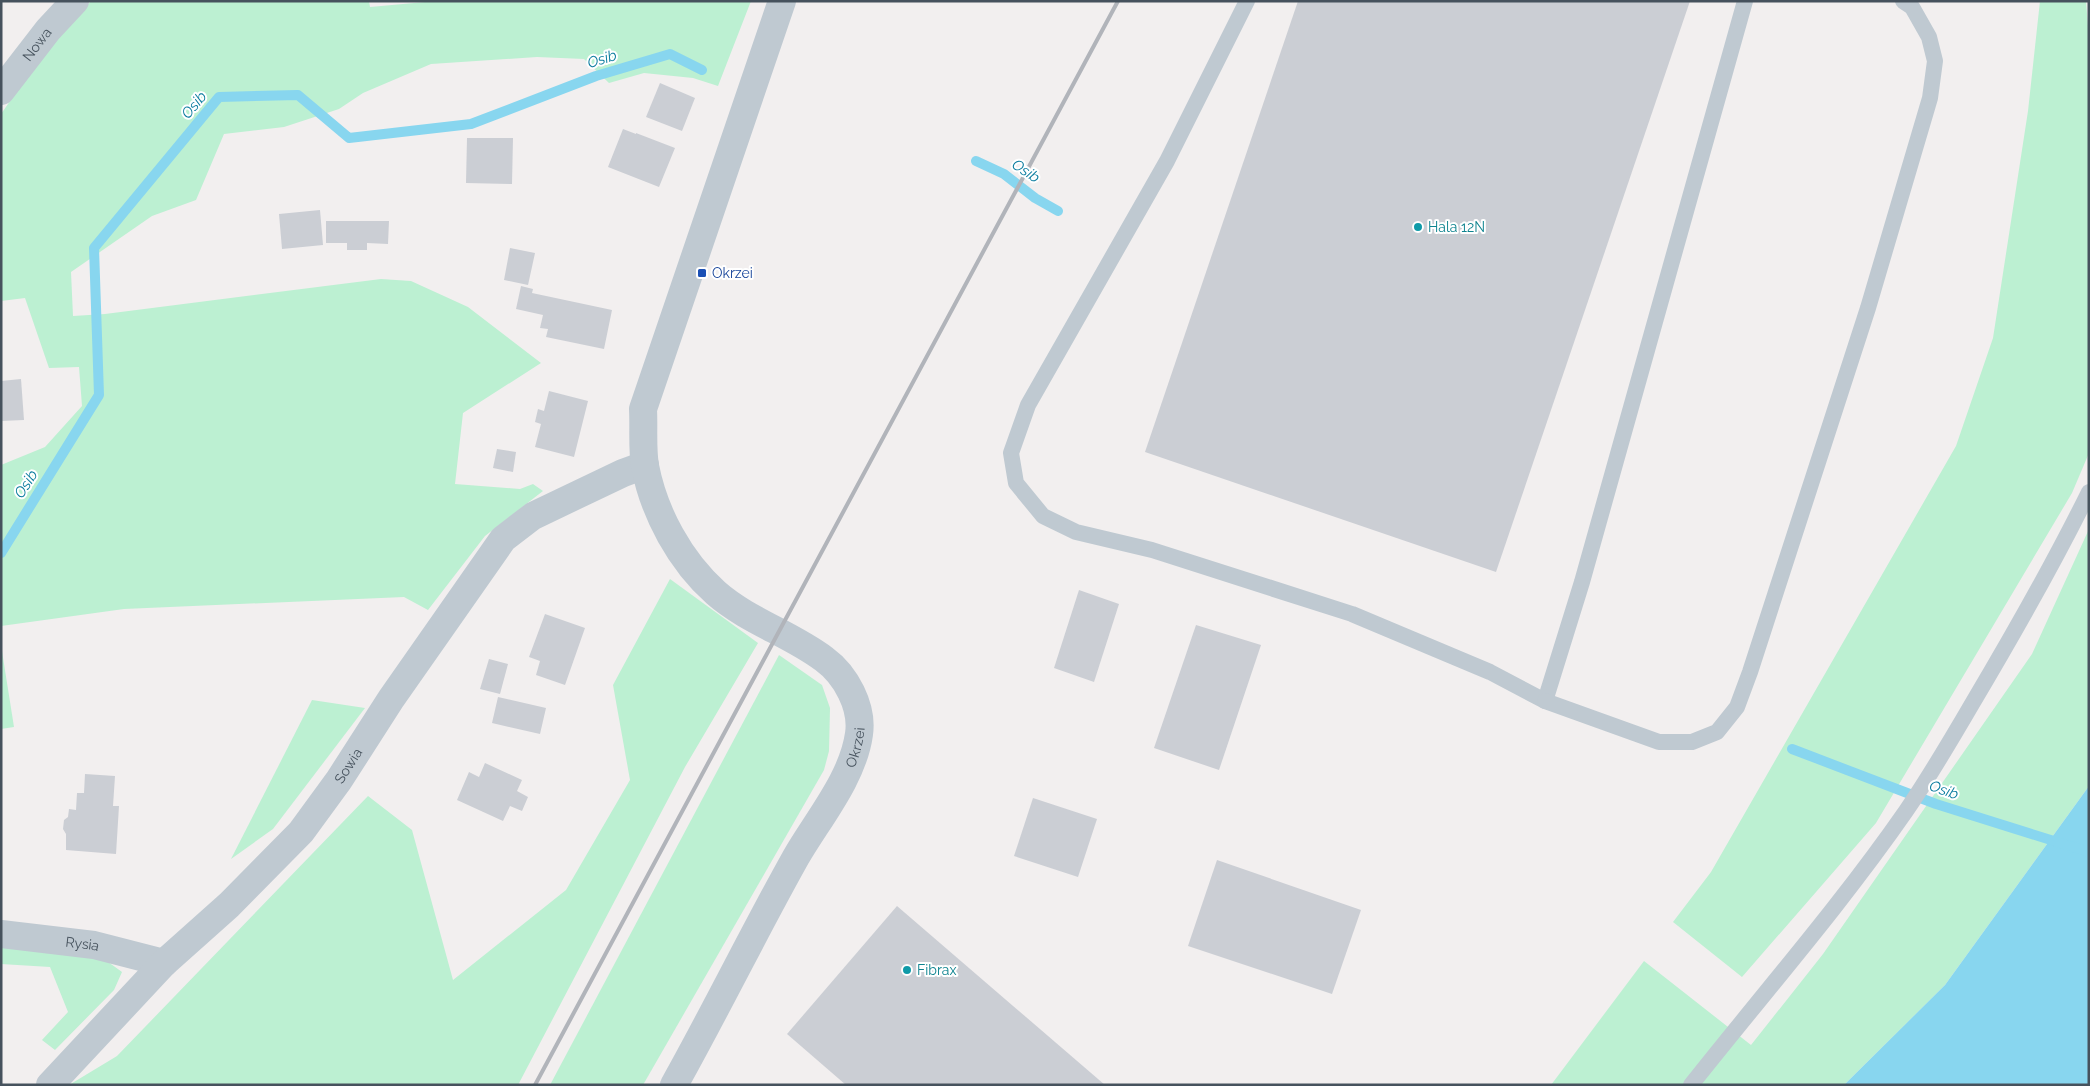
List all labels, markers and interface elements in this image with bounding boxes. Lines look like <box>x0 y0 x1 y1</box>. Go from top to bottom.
street label: Nowa <box>19 24 55 64</box>
water label: Osib <box>585 46 619 72</box>
water label: Osib <box>177 88 211 122</box>
water label: Osib <box>1009 155 1044 187</box>
place label: Hala 12N <box>1428 219 1485 235</box>
marker: Hala 12N <box>1412 221 1424 233</box>
place label: Okrzei <box>712 265 753 281</box>
marker: Okrzei <box>696 267 708 279</box>
water label: Osib <box>10 466 42 501</box>
street label: Okrzei <box>842 727 868 770</box>
street label: Sowia <box>331 745 365 786</box>
water label: Osib <box>1927 777 1961 803</box>
street label: Rysia <box>65 934 101 954</box>
place label: Fibrax <box>917 962 957 978</box>
marker: Fibrax <box>901 964 913 976</box>

